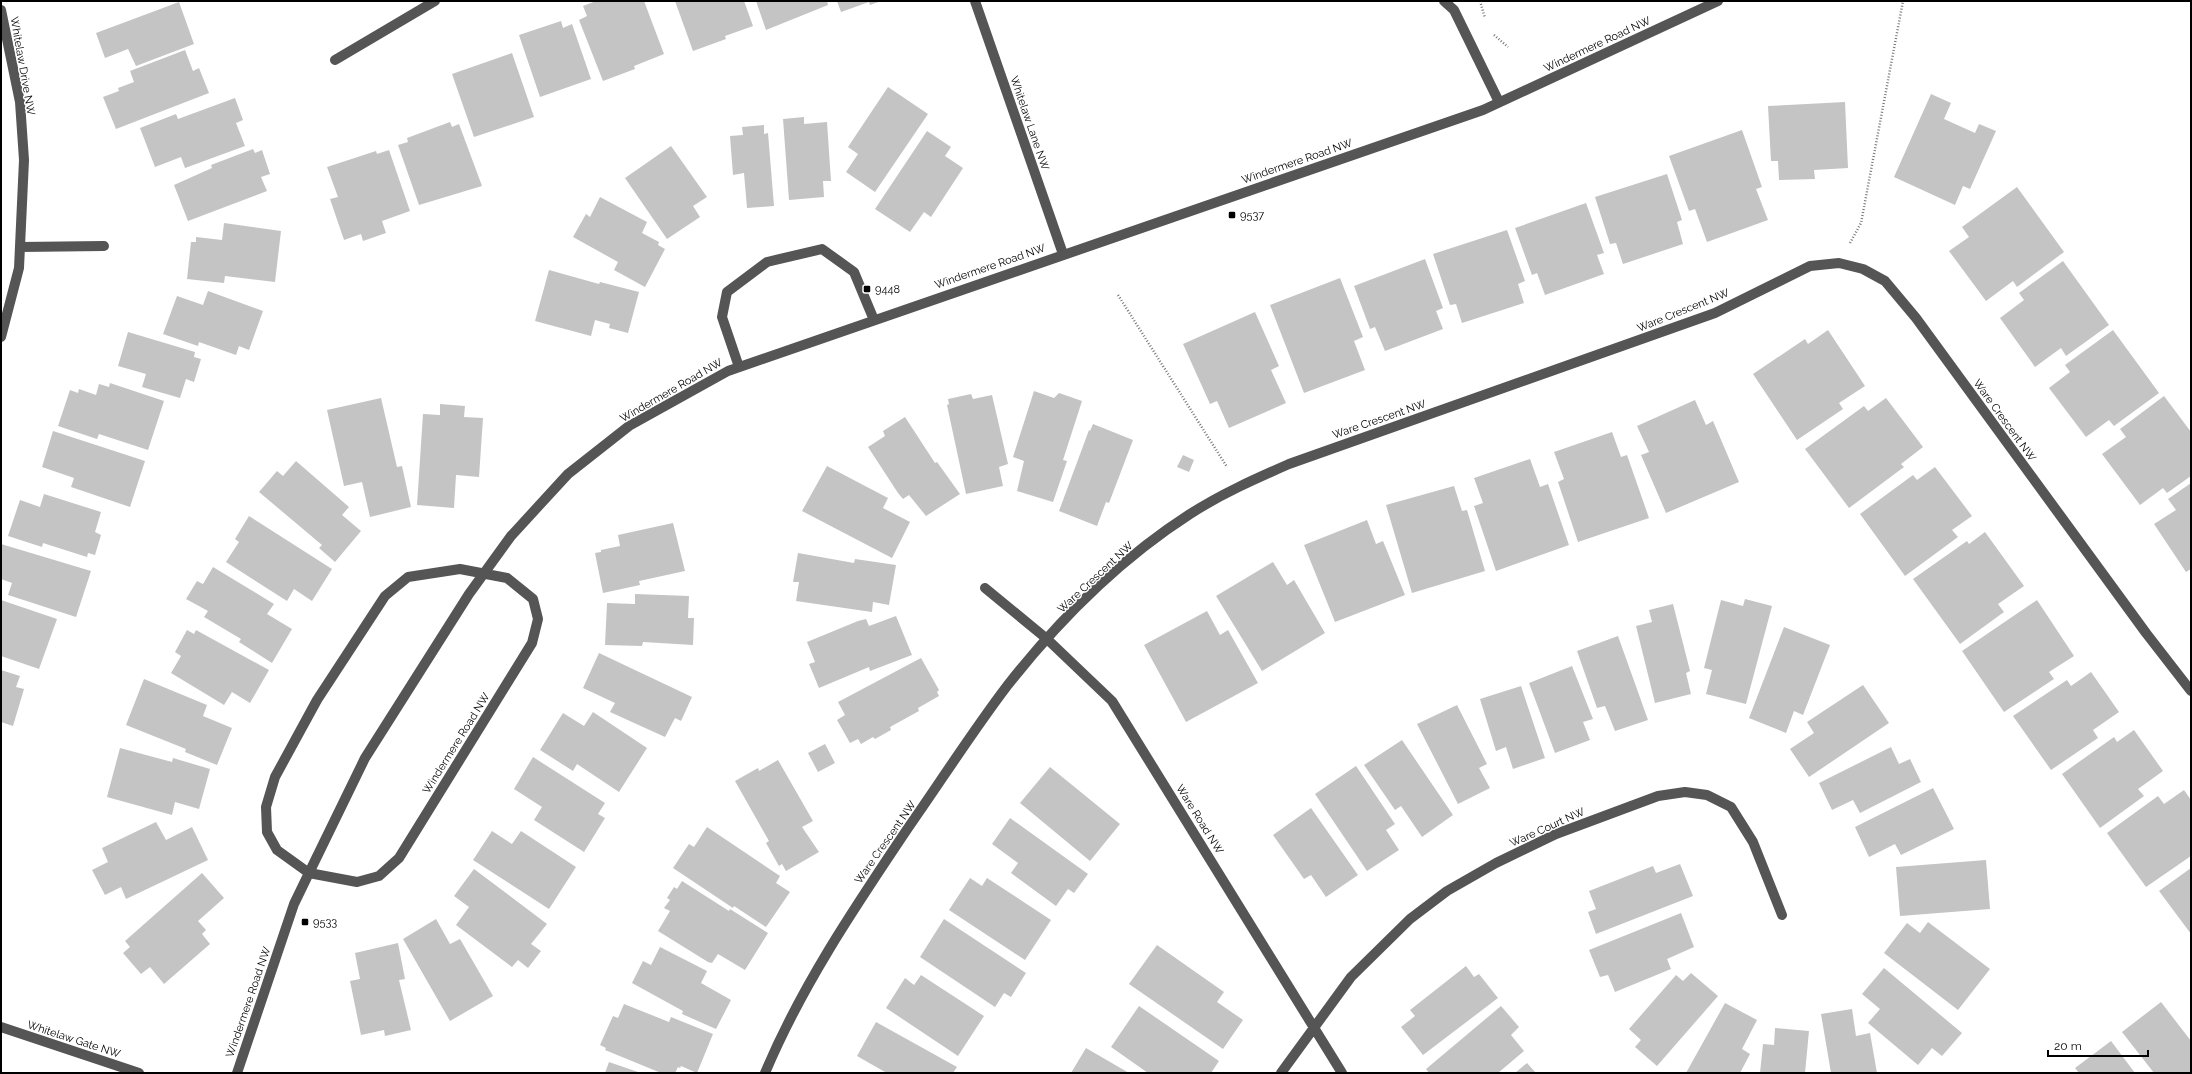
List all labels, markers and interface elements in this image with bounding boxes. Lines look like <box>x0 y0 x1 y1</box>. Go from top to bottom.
street label: Windermere Road NW <box>1542 14 1653 75</box>
street label: Whitelaw Drive NW <box>7 16 38 117</box>
street label: Whitelaw Lane NW <box>1007 74 1052 172</box>
street label: Windermere Road NW <box>1240 136 1355 187</box>
place label: 9537 <box>1240 209 1264 222</box>
marker: 9537 <box>1227 210 1237 220</box>
street label: Windermere Road NW <box>933 241 1048 292</box>
place label: 9448 <box>875 283 900 296</box>
marker: 9448 <box>862 284 872 294</box>
street label: Ware Crescent NW <box>1635 286 1732 335</box>
street label: Windermere Road NW <box>618 356 725 425</box>
street label: Ware Crescent NW <box>1970 377 2039 464</box>
street label: Ware Crescent NW <box>1331 397 1428 442</box>
street label: Ware Crescent NW <box>1055 539 1136 616</box>
street label: Windermere Road NW <box>420 690 493 796</box>
street label: Ware Road NW <box>1173 782 1226 857</box>
street label: Ware Crescent NW <box>852 798 919 886</box>
street label: Ware Court NW <box>1508 805 1587 850</box>
place label: 9533 <box>313 916 337 929</box>
marker: 9533 <box>300 917 310 927</box>
street label: Windermere Road NW <box>223 945 274 1059</box>
street label: Whitelaw Gate NW <box>26 1018 123 1061</box>
scale bar <box>2048 1032 2148 1058</box>
text: 20 m <box>2054 1039 2082 1053</box>

